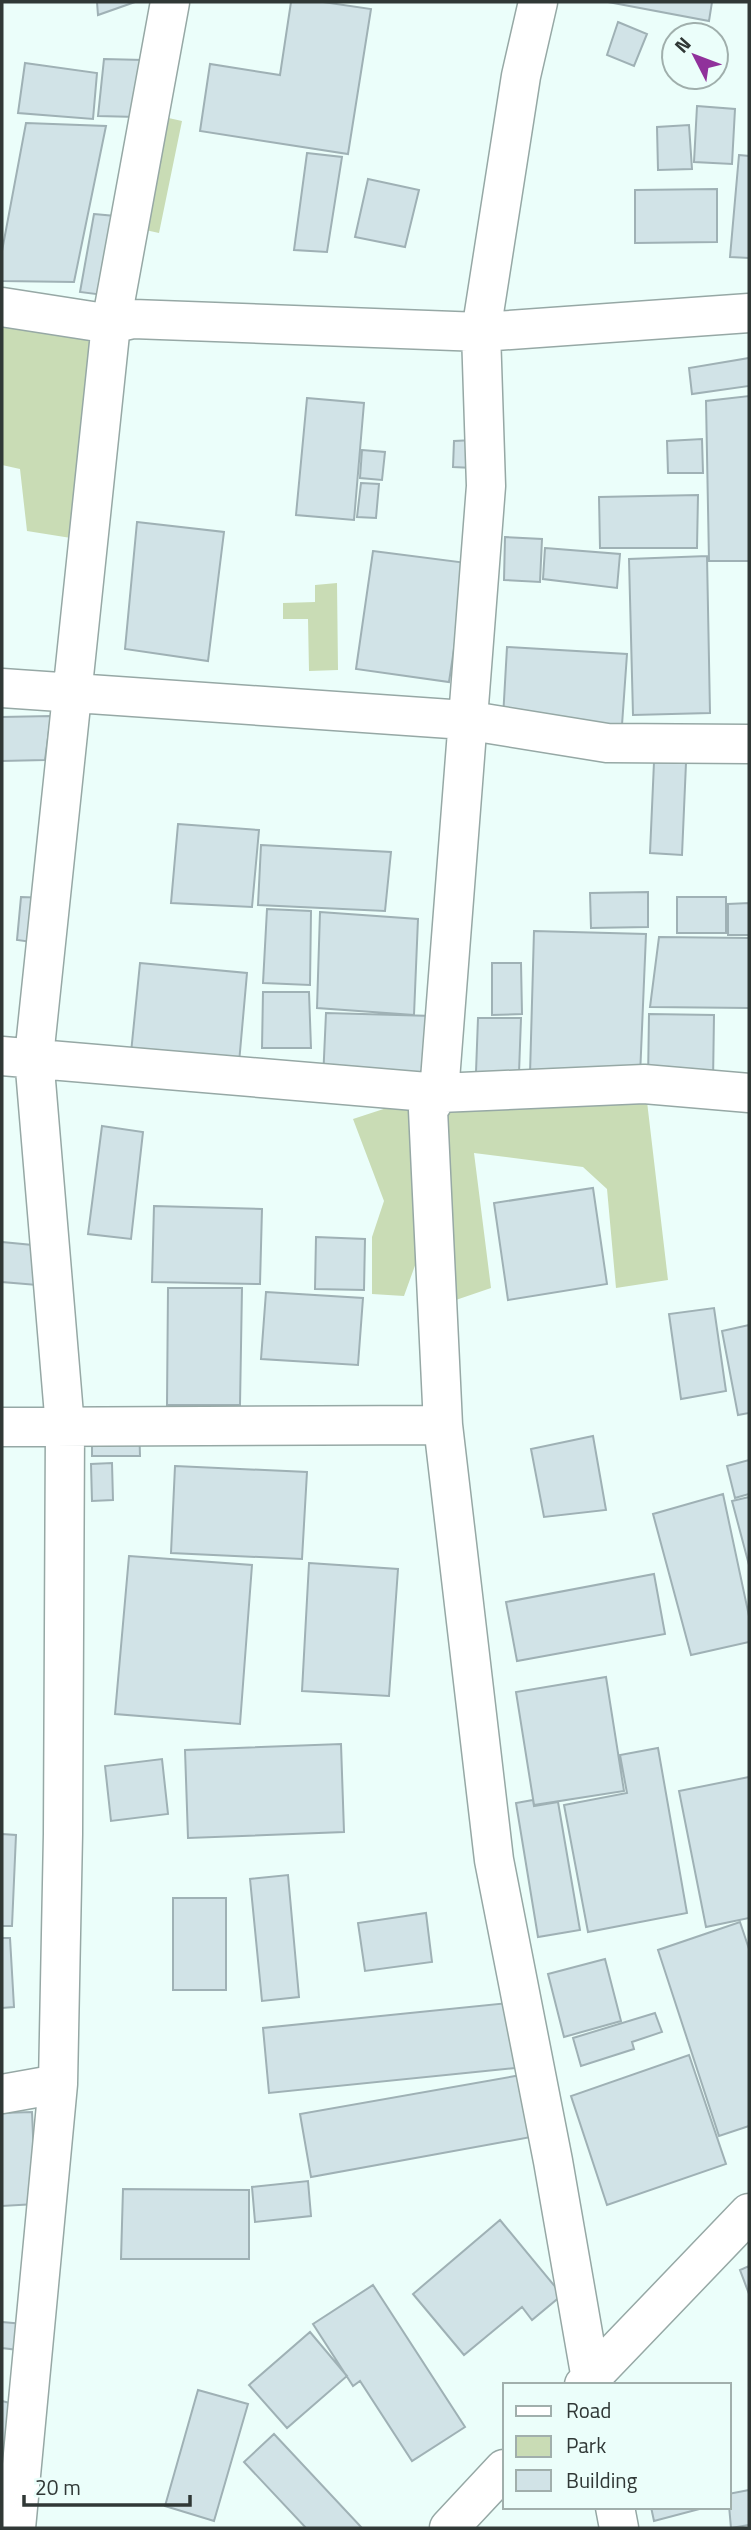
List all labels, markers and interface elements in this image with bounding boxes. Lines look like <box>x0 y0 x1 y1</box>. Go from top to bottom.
north arrow <box>660 21 730 91</box>
text: N <box>667 30 697 59</box>
legend <box>503 2383 730 2509</box>
text: Road <box>566 2394 611 2426</box>
text: Park <box>566 2429 606 2461</box>
scale bar <box>24 2464 191 2508</box>
text: Building <box>566 2464 638 2496</box>
text: 20 m <box>35 2471 81 2503</box>

